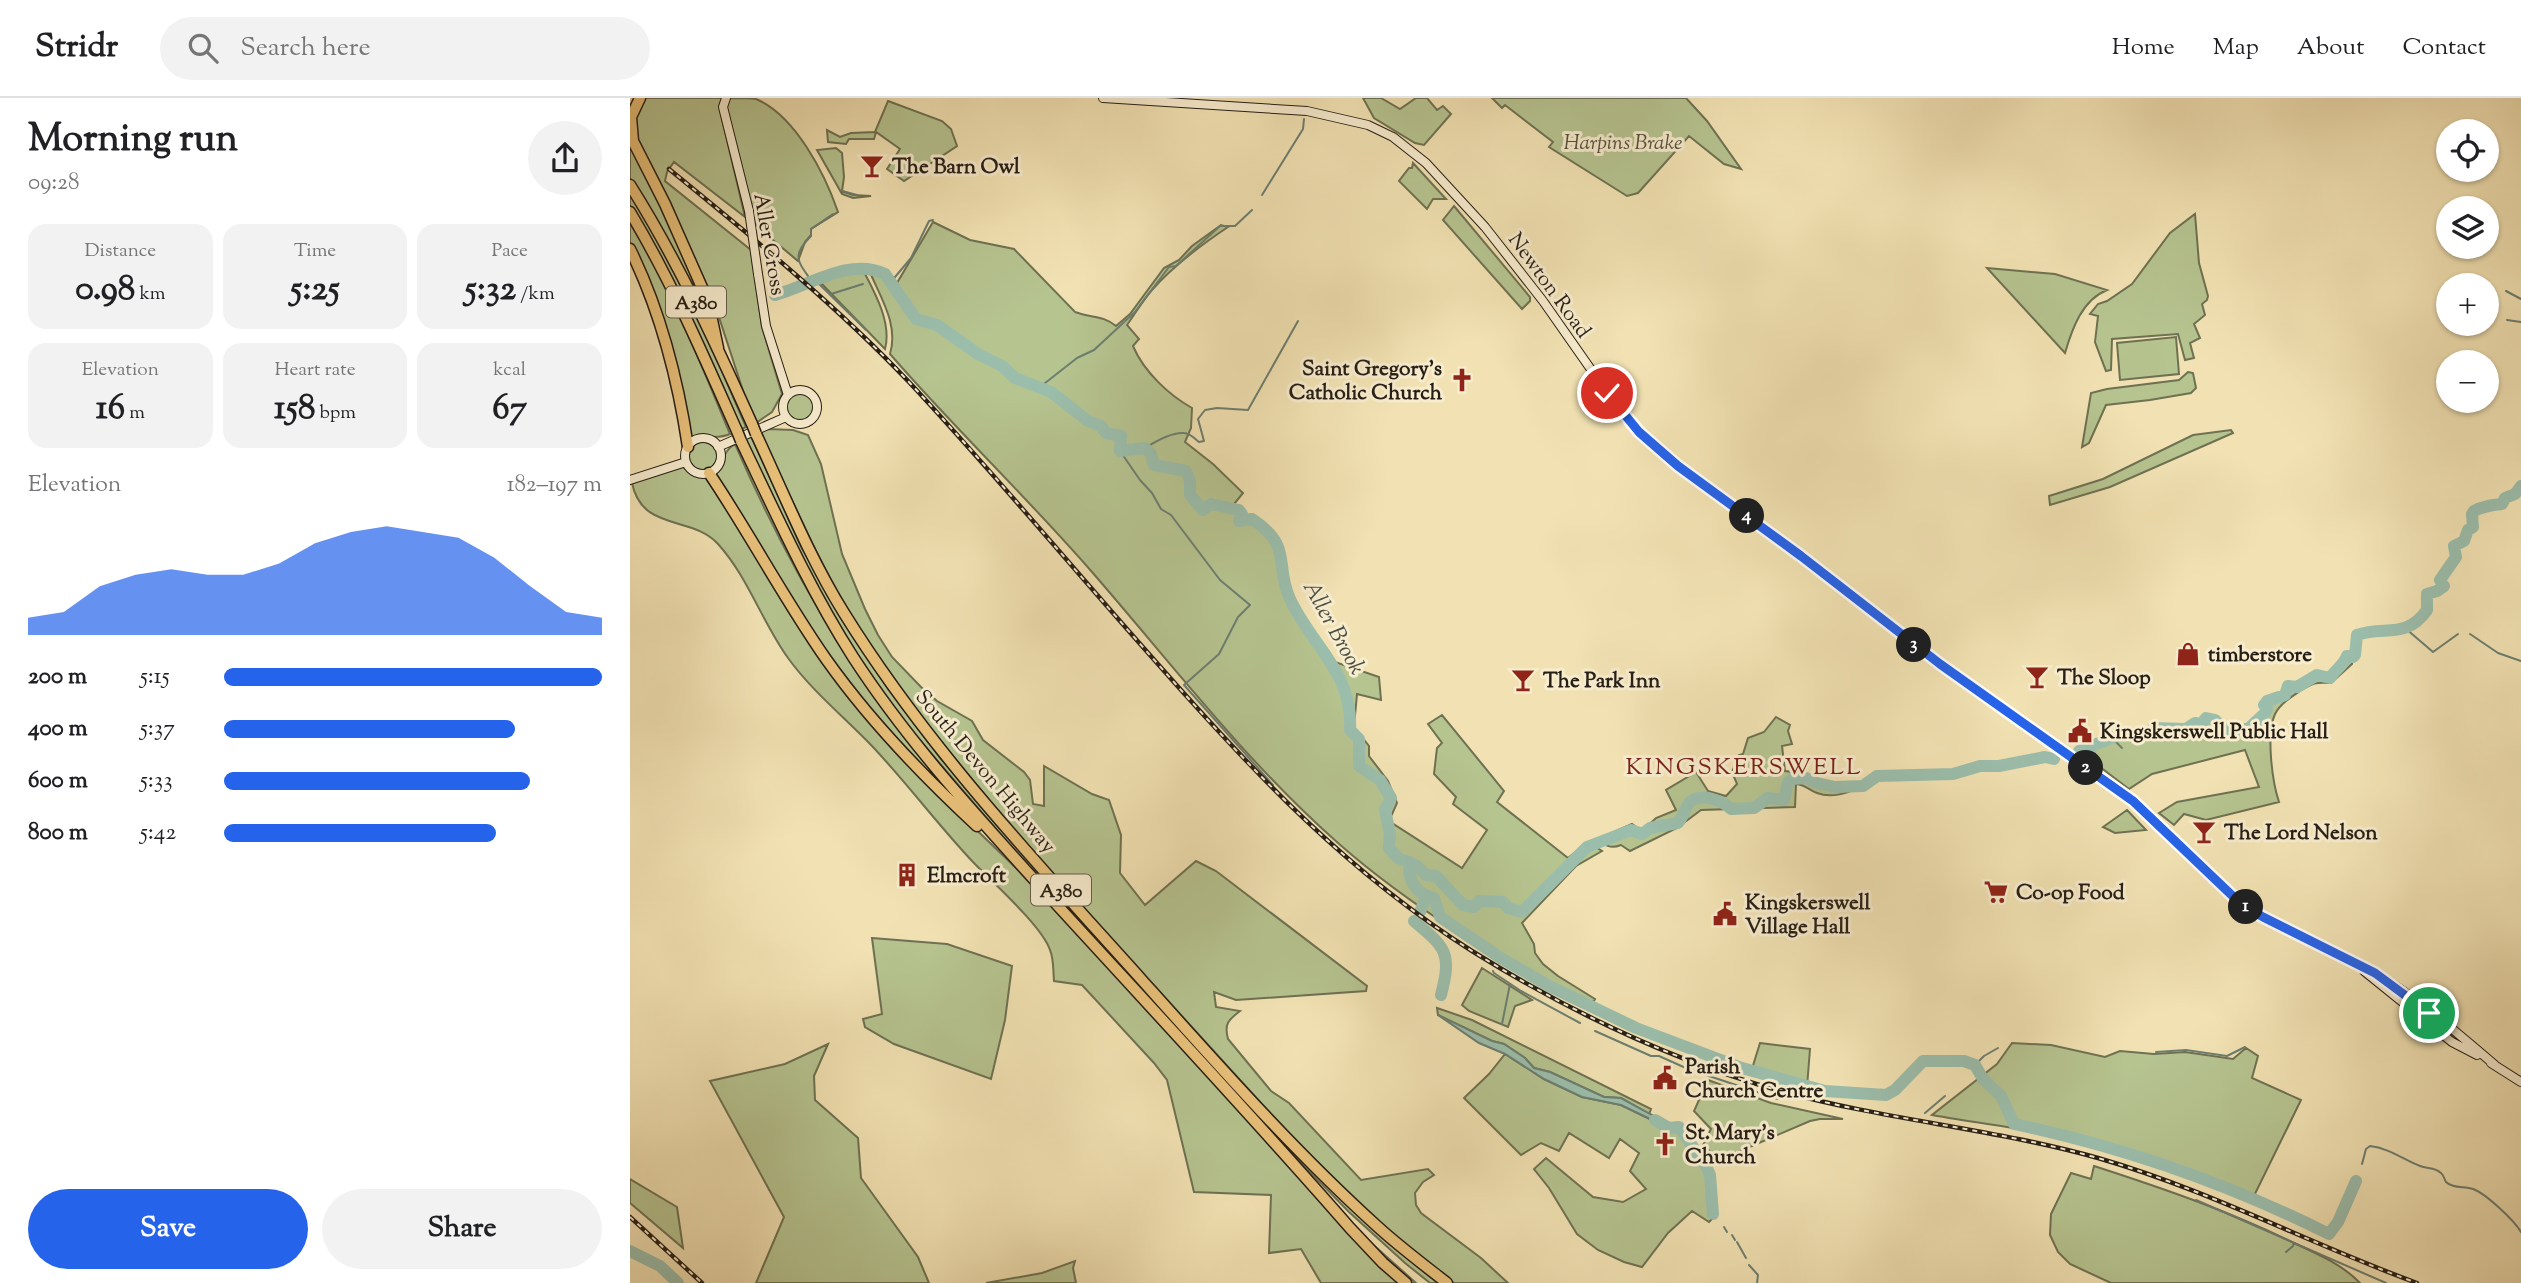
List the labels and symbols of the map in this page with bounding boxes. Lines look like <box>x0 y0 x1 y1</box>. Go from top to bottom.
park label: Harpins Brake <box>1564 129 1682 159</box>
bar icon: The Barn Owl <box>858 152 886 180</box>
place label: The Barn Owl <box>892 153 1020 183</box>
street label: Aller Cross <box>744 191 792 298</box>
street label: Newton Road <box>1500 227 1597 345</box>
road number: A380 <box>666 286 726 318</box>
place label: Saint Gregory's Catholic Church <box>1289 355 1443 409</box>
pin <box>1577 363 1637 423</box>
church icon: Saint Gregory's Catholic Church <box>1448 366 1476 394</box>
pin: 4 <box>1730 498 1764 534</box>
water label: Aller Brook <box>1293 575 1372 681</box>
pin: 3 <box>1896 628 1932 662</box>
shop icon: timberstore <box>2174 640 2202 668</box>
place label: timberstore <box>2208 641 2312 671</box>
bar icon: The Sloop <box>2023 663 2051 691</box>
place label: The Sloop <box>2057 664 2151 694</box>
bar icon: The Park Inn <box>1509 666 1537 694</box>
place label: The Park Inn <box>1543 667 1661 697</box>
street label: South Devon Highway <box>907 684 1062 861</box>
public building icon: Kingskerswell Public Hall <box>2066 717 2094 745</box>
place label: Kingskerswell Public Hall <box>2100 718 2328 748</box>
pin: 2 <box>2068 750 2104 786</box>
district label: KINGSKERSWELL <box>1625 751 1863 785</box>
bar icon: The Lord Nelson <box>2190 818 2218 846</box>
place label: The Lord Nelson <box>2224 819 2378 849</box>
building icon: Elmcroft <box>893 861 921 889</box>
place label: Elmcroft <box>927 862 1007 892</box>
road number: A380 <box>1031 874 1091 905</box>
supermarket icon: Co-op Food <box>1982 878 2010 906</box>
place label: Co-op Food <box>2016 879 2125 909</box>
place label: Kingskerswell Village Hall <box>1745 889 1870 943</box>
pin: 1 <box>2228 890 2264 924</box>
public building icon: Kingskerswell Village Hall <box>1711 900 1739 928</box>
pin <box>2399 983 2459 1043</box>
place label: Parish Church Centre <box>1685 1053 1824 1107</box>
public building icon: Parish Church Centre <box>1651 1064 1679 1092</box>
place label: St. Mary's Church <box>1685 1119 1775 1173</box>
church icon: St. Mary's Church <box>1651 1130 1679 1158</box>

